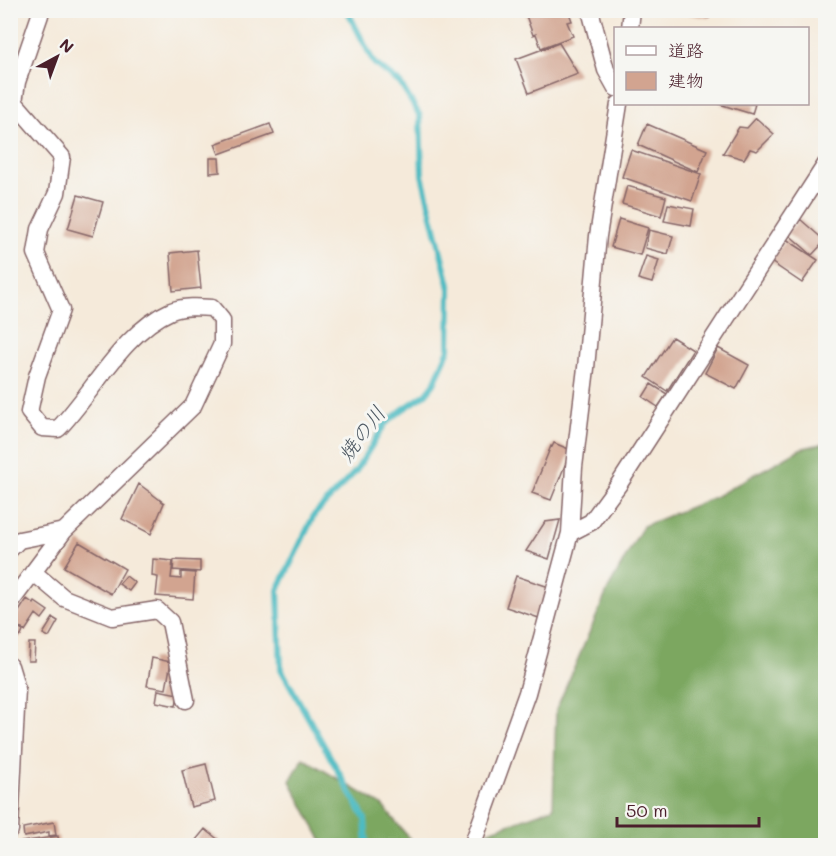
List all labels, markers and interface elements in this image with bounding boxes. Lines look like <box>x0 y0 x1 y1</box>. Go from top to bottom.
north arrow <box>27 27 87 87</box>
legend <box>614 27 809 105</box>
text: N <box>56 33 79 57</box>
text: 道路 <box>668 38 704 62</box>
text: 建物 <box>668 68 704 92</box>
water label: 焼の川 <box>331 400 391 466</box>
scale bar <box>617 790 760 828</box>
text: 50 m <box>626 798 668 822</box>

